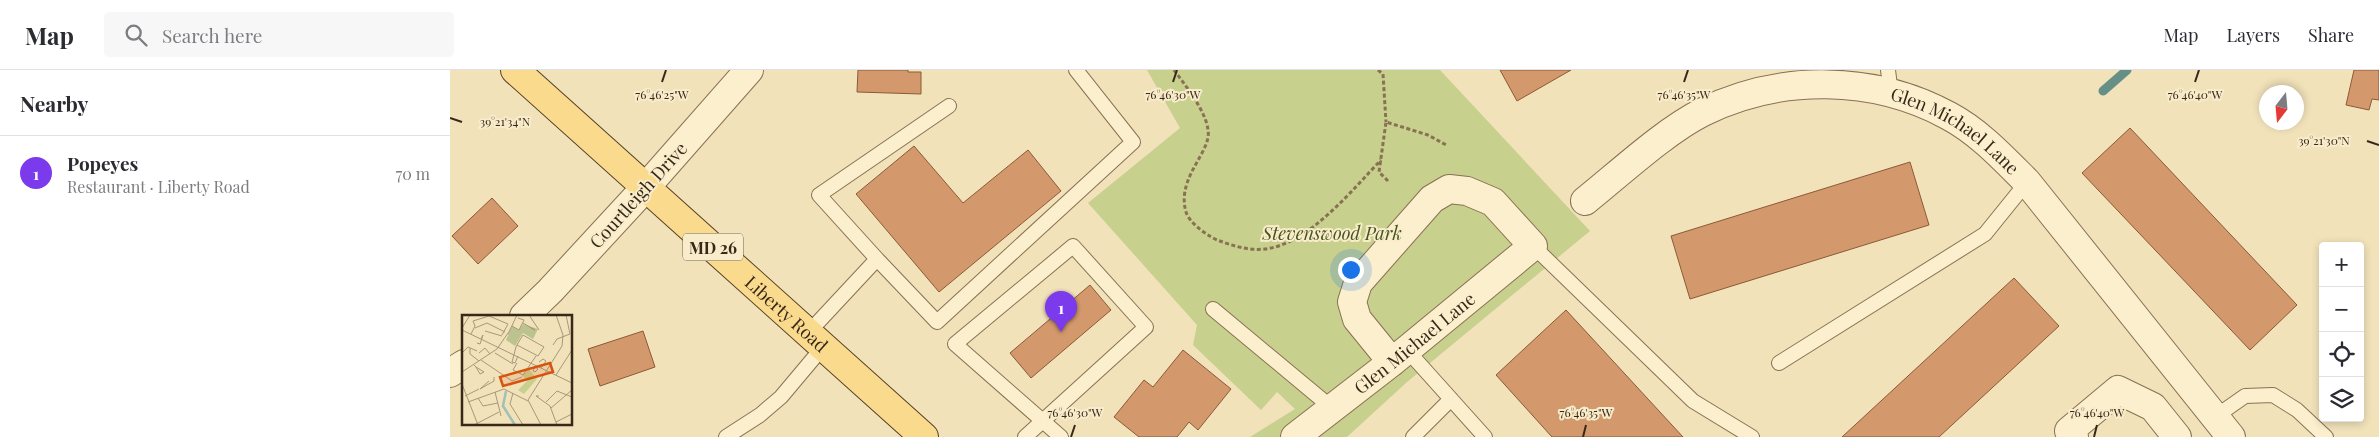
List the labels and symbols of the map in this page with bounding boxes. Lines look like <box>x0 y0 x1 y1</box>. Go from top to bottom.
street label: Glen Michael Lane <box>1888 82 2025 180</box>
north arrow <box>2259 85 2304 130</box>
text: 76°46'25"W <box>635 86 689 102</box>
text: 76°46'30"W <box>1146 86 1201 102</box>
text: 76°46'35"W <box>1658 86 1711 102</box>
text: 76°46'40"W <box>2168 86 2222 102</box>
text: 39°21'34"N <box>480 113 531 129</box>
text: 39°21'30"N <box>2298 132 2350 148</box>
street label: Courtleigh Drive <box>584 137 692 253</box>
park label: Stevenswood Park <box>1261 221 1402 245</box>
road number: MD 26 <box>683 233 743 260</box>
your location <box>1338 257 1364 283</box>
street label: Liberty Road <box>740 270 834 358</box>
street label: Glen Michael Lane <box>1349 287 1480 399</box>
pin: 1 <box>1045 291 1077 332</box>
inset map <box>462 315 572 424</box>
text: 76°46'30"W <box>1048 404 1103 420</box>
text: 76°46'35"W <box>1560 404 1613 420</box>
text: 76°46'40"W <box>2070 404 2124 420</box>

